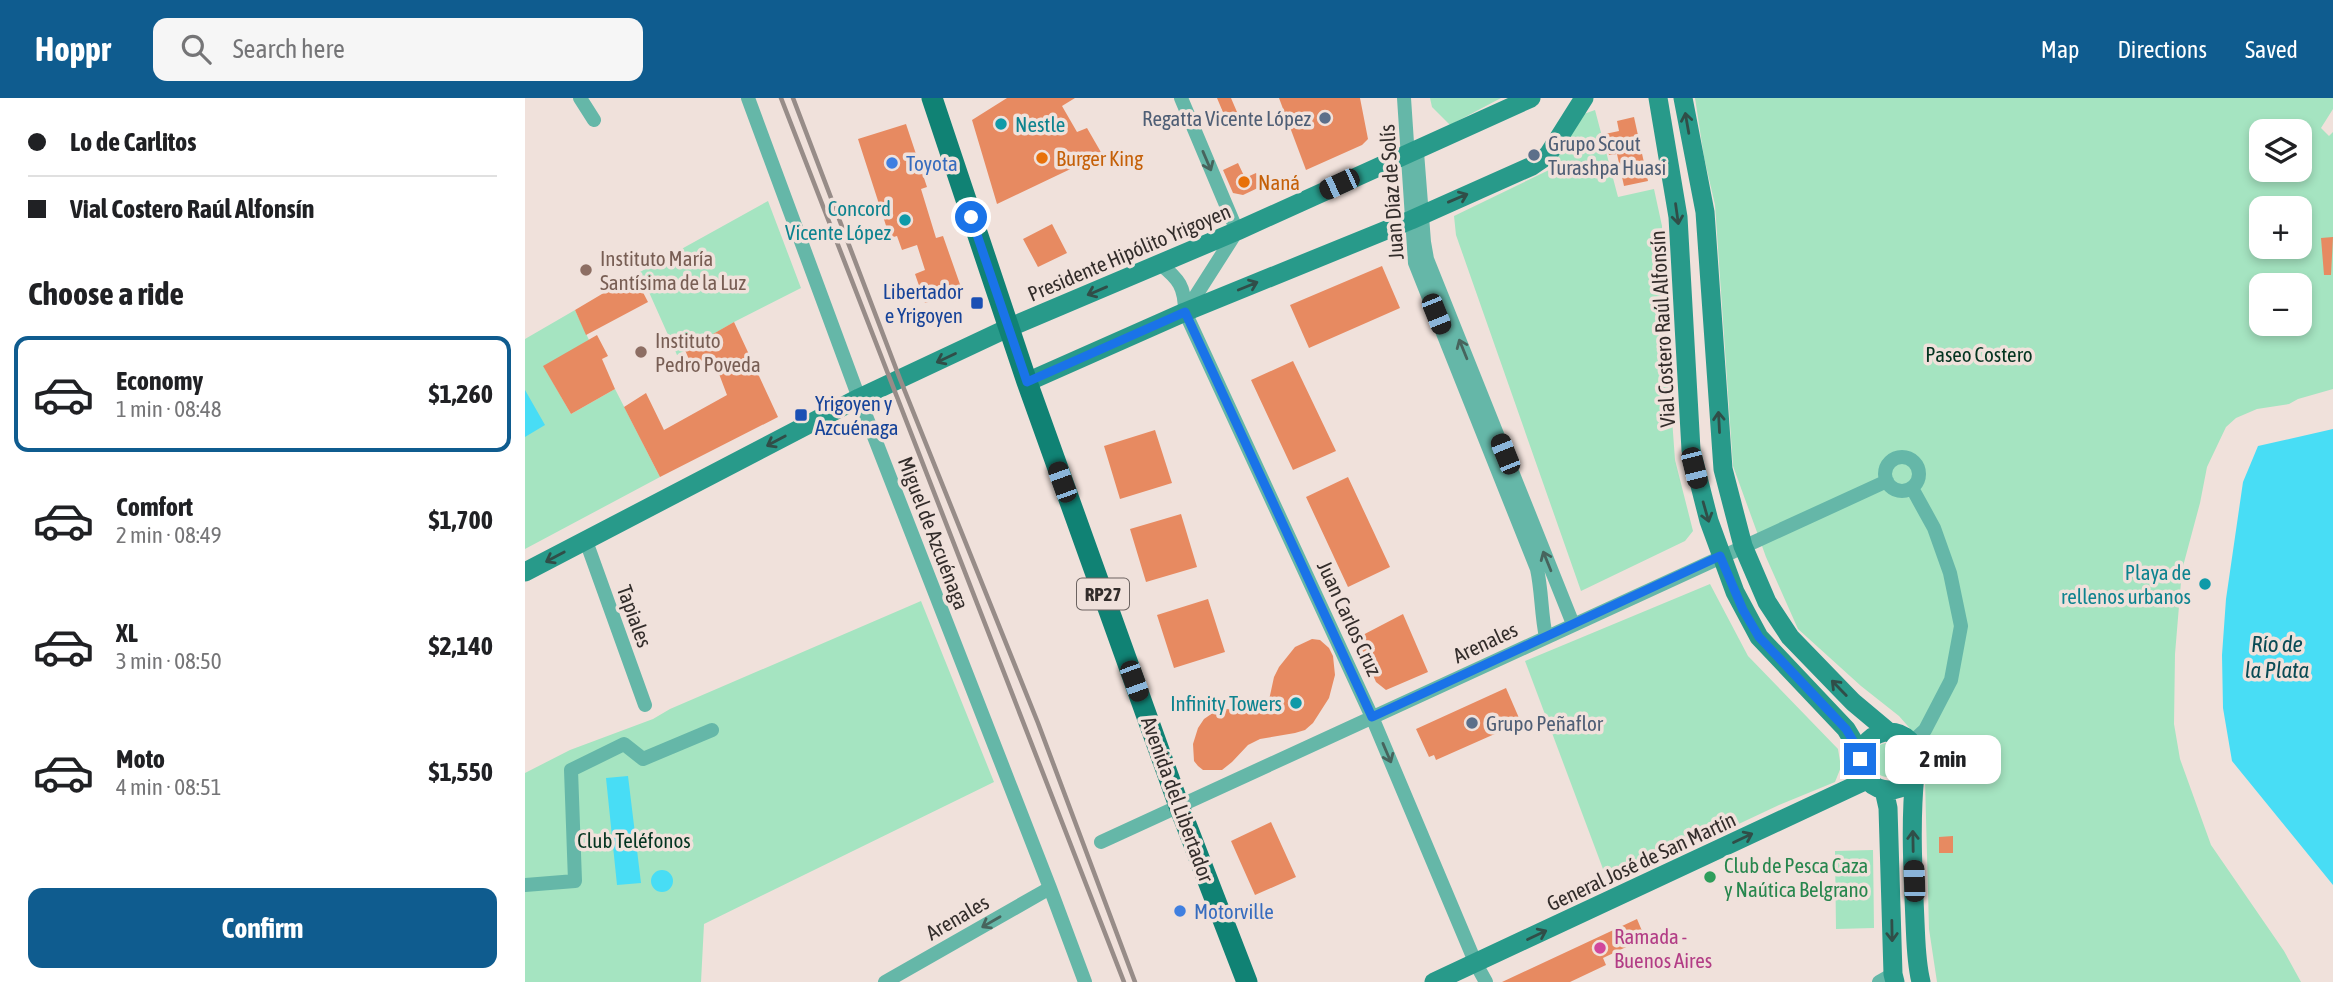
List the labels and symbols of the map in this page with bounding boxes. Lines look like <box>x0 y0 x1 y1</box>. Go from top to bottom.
place label: Regatta Vicente López <box>1142 106 1311 130</box>
marker: Regatta Vicente López <box>1317 110 1333 126</box>
place label: Nestle <box>1015 112 1065 136</box>
one-way arrow <box>1680 112 1693 135</box>
marker: Nestle <box>993 116 1009 132</box>
street label: Juan Díaz de Solís <box>1374 124 1408 260</box>
place label: Grupo Scout Turashpa Huasi <box>1548 131 1666 179</box>
place label: Burger King <box>1056 146 1143 170</box>
marker: Grupo Scout Turashpa Huasi <box>1526 147 1542 163</box>
marker: Burger King <box>1034 150 1050 166</box>
one-way arrow <box>1202 150 1215 171</box>
place label: Toyota <box>906 151 958 175</box>
marker: Toyota <box>884 155 900 171</box>
car <box>1316 166 1363 202</box>
place label: Naná <box>1258 170 1300 194</box>
marker: Naná <box>1236 174 1252 190</box>
one-way arrow <box>1447 191 1468 204</box>
place label: Concord Vicente López <box>785 196 891 244</box>
street label: Presidente Hipólito Yrigoyen <box>1024 198 1234 306</box>
route start <box>955 201 987 233</box>
one-way arrow <box>1671 202 1684 225</box>
marker: Concord Vicente López <box>897 212 913 228</box>
street label: Vial Costero Raúl Alfonsín <box>1645 230 1679 428</box>
place label: Instituto María Santísima de la Luz <box>600 246 746 294</box>
marker: Instituto María Santísima de la Luz <box>578 262 594 278</box>
place label: Libertador e Yrigoyen <box>883 279 964 327</box>
one-way arrow <box>1237 279 1259 292</box>
one-way arrow <box>1087 285 1108 298</box>
car <box>1419 291 1454 337</box>
marker: Libertador e Yrigoyen <box>969 295 985 311</box>
place label: Instituto Pedro Poveda <box>655 328 761 376</box>
one-way arrow <box>1456 339 1469 361</box>
park label: Paseo Costero <box>1925 342 2033 366</box>
marker: Instituto Pedro Poveda <box>633 344 649 360</box>
one-way arrow <box>936 351 957 365</box>
place label: Yrigoyen y Azcuénaga <box>815 391 898 439</box>
marker: Yrigoyen y Azcuénaga <box>793 407 809 423</box>
one-way arrow <box>1712 411 1725 433</box>
car <box>1488 431 1523 477</box>
one-way arrow <box>767 434 787 448</box>
car <box>1679 445 1710 491</box>
street label: Miguel de Azcuénaga <box>894 453 974 613</box>
car <box>1045 459 1080 505</box>
one-way arrow <box>1700 501 1713 523</box>
one-way arrow <box>546 550 566 564</box>
one-way arrow <box>1540 550 1553 572</box>
street label: Juan Carlos Cruz <box>1313 557 1387 680</box>
place label: Playa de rellenos urbanos <box>2061 560 2191 608</box>
marker: Playa de rellenos urbanos <box>2197 576 2213 592</box>
road number: RP27 <box>1077 579 1129 610</box>
street label: Tapiales <box>613 582 657 650</box>
street label: Arenales <box>1449 617 1521 667</box>
water label: Río de la Plata <box>2245 631 2310 683</box>
car <box>1117 658 1152 704</box>
one-way arrow <box>1830 679 1847 696</box>
place label: Infinity Towers <box>1170 691 1282 715</box>
marker: Infinity Towers <box>1288 695 1304 711</box>
place label: Grupo Peñaflor <box>1486 711 1604 735</box>
street label: Avenida del Libertador <box>1137 713 1219 886</box>
marker: Grupo Peñaflor <box>1464 715 1480 731</box>
callout: 2 min <box>1885 734 2000 784</box>
one-way arrow <box>1382 742 1395 763</box>
route end <box>1844 743 1876 775</box>
street label: General José de San Martín <box>1543 807 1739 915</box>
park label: Club Teléfonos <box>577 828 691 852</box>
one-way arrow <box>1906 829 1920 852</box>
one-way arrow <box>1732 831 1753 844</box>
place label: Club de Pesca Caza y Naútica Belgrano <box>1724 853 1868 901</box>
car <box>1903 860 1926 902</box>
marker: Club de Pesca Caza y Naútica Belgrano <box>1702 869 1718 885</box>
street label: Arenales <box>921 890 993 944</box>
place label: Motorville <box>1194 899 1274 923</box>
marker: Motorville <box>1172 903 1188 919</box>
one-way arrow <box>981 916 1002 929</box>
one-way arrow <box>1885 919 1899 942</box>
place label: Ramada - Buenos Aires <box>1614 924 1712 972</box>
one-way arrow <box>1527 927 1548 940</box>
marker: Ramada - Buenos Aires <box>1592 940 1608 956</box>

